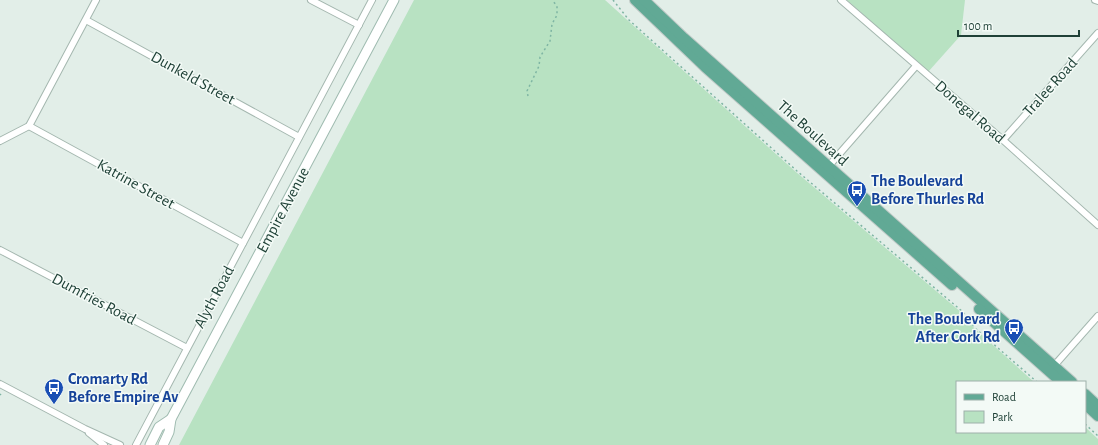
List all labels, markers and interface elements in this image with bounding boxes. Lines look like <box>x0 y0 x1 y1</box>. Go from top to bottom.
scale bar <box>958 12 1079 38</box>
text: 100 m <box>964 20 992 32</box>
street label: Dunkeld Street <box>148 48 238 108</box>
street label: Tralee Road <box>1020 55 1080 119</box>
street label: Donegal Road <box>932 77 1008 147</box>
street label: The Boulevard <box>775 97 851 169</box>
street label: Katrine Street <box>94 156 178 212</box>
street label: Empire Avenue <box>254 165 312 255</box>
place label: The Boulevard Before Thurles Rd <box>871 173 985 207</box>
bus stop icon: The Boulevard Before Thurles Rd <box>846 179 868 207</box>
street label: Alyth Road <box>191 263 238 331</box>
street label: Dumfries Road <box>49 270 139 328</box>
place label: The Boulevard After Cork Rd <box>908 311 1001 345</box>
bus stop icon: The Boulevard After Cork Rd <box>1003 317 1025 345</box>
place label: Cromarty Rd Before Empire Av <box>68 371 179 405</box>
bus stop icon: Cromarty Rd Before Empire Av <box>43 377 65 405</box>
legend <box>956 381 1086 433</box>
text: Road <box>992 391 1016 403</box>
text: Park <box>992 411 1013 423</box>

